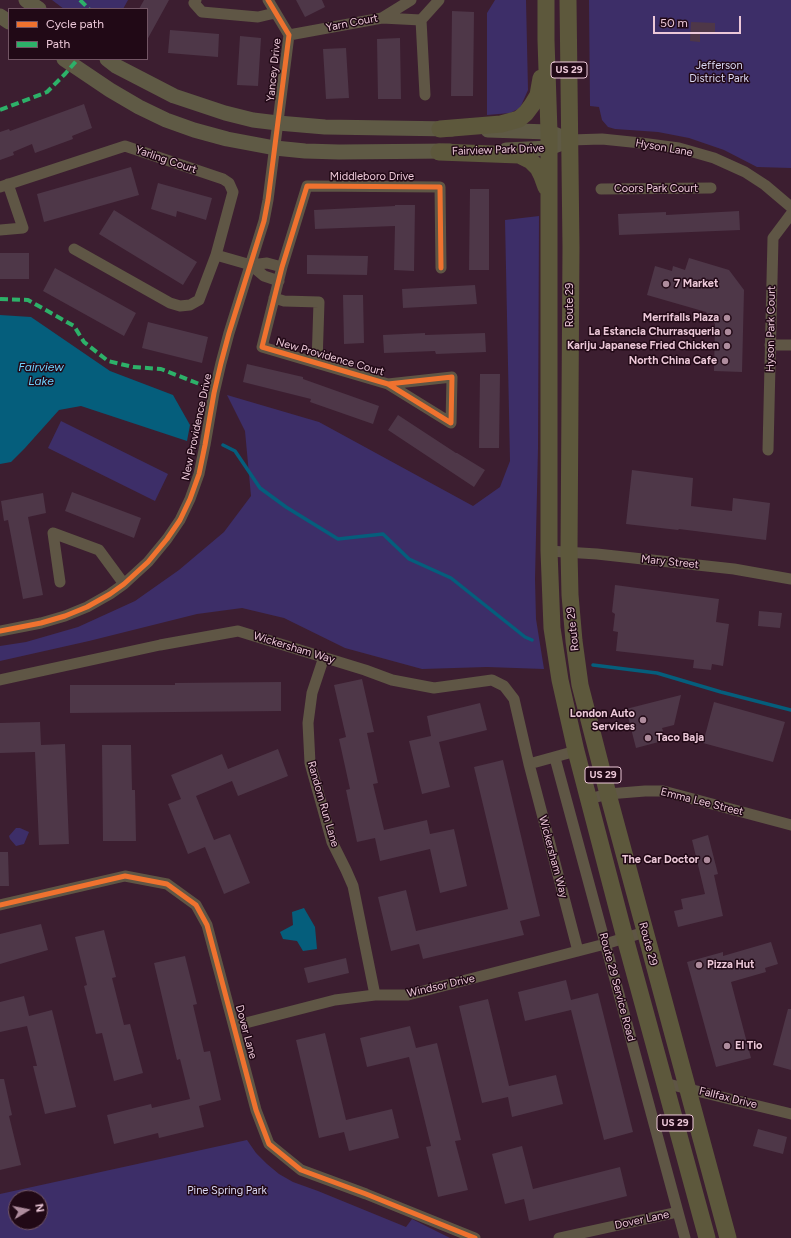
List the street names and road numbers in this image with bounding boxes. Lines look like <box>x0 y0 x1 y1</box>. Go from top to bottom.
street label: Yarn Court <box>325 12 379 34</box>
street label: Yancey Drive <box>264 38 284 102</box>
road number: US 29 <box>551 62 587 78</box>
street label: Hyson Lane <box>634 136 694 160</box>
street label: Fairview Park Drive <box>452 142 544 158</box>
street label: Yarling Court <box>134 143 198 177</box>
street label: Middleboro Drive <box>330 170 414 184</box>
street label: Coors Park Court <box>614 182 698 196</box>
street label: Route 29 <box>563 283 577 327</box>
street label: Hyson Park Court <box>764 286 778 372</box>
street label: New Providence Court <box>274 335 386 379</box>
street label: New Providence Drive <box>179 372 215 482</box>
street label: Mary Street <box>641 552 699 572</box>
street label: Route 29 <box>564 606 582 652</box>
street label: Wickersham Way <box>252 629 336 667</box>
street label: Random Run Lane <box>304 759 342 849</box>
road number: US 29 <box>585 767 621 783</box>
street label: Emma Lee Street <box>659 785 745 819</box>
street label: Wickersham Way <box>536 815 570 899</box>
street label: Route 29 <box>636 921 660 967</box>
street label: Route 29 Service Road <box>596 931 638 1043</box>
street label: Windsor Drive <box>406 972 476 1000</box>
street label: Dover Lane <box>232 1004 260 1060</box>
street label: Fallfax Drive <box>698 1084 758 1112</box>
road number: US 29 <box>657 1115 693 1131</box>
street label: Dover Lane <box>614 1208 670 1232</box>

